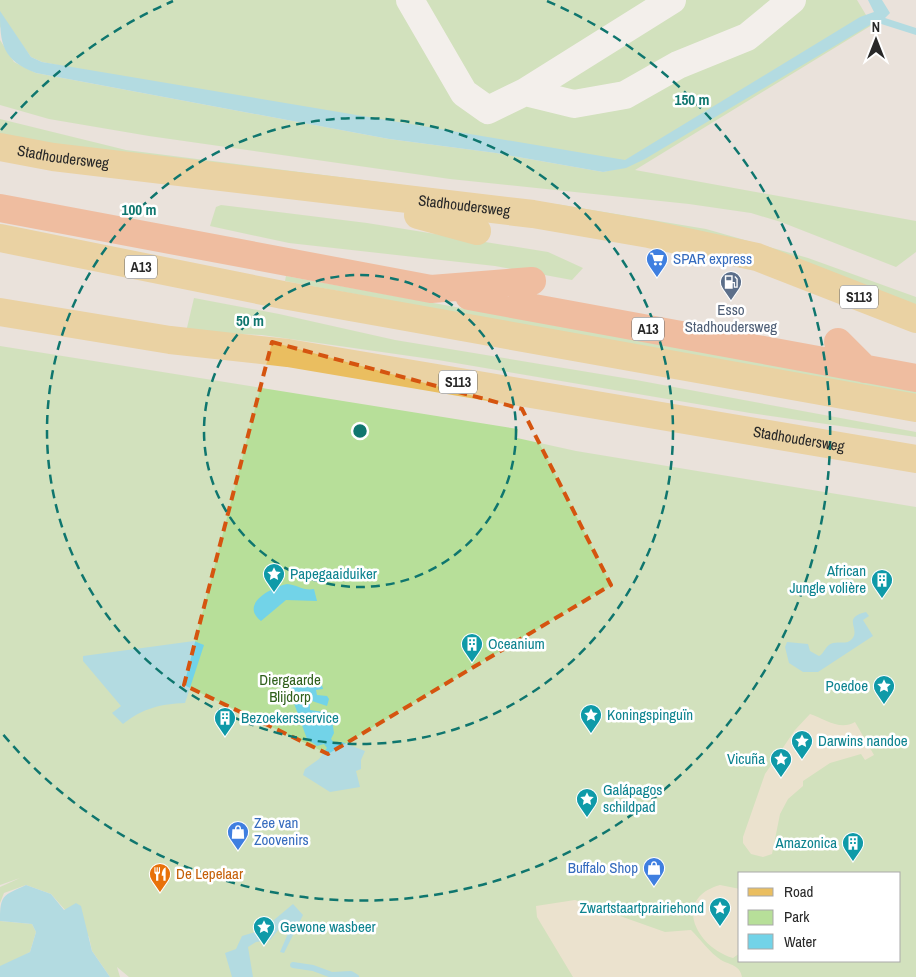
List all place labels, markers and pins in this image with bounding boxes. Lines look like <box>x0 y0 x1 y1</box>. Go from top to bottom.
supermarket icon: SPAR express <box>645 247 669 278</box>
place label: SPAR express <box>673 248 752 269</box>
fuel station icon: Esso Stadhoudersweg <box>719 270 743 301</box>
place label: Esso Stadhoudersweg <box>685 299 777 337</box>
centre of rings <box>351 422 369 440</box>
place label: African Jungle volière <box>789 560 866 598</box>
place icon: Papegaaiduiker <box>262 562 286 593</box>
place label: Papegaaiduiker <box>290 563 377 584</box>
building icon: African Jungle volière <box>870 568 894 599</box>
building icon: Oceanium <box>460 632 484 663</box>
place label: Oceanium <box>488 633 545 654</box>
place icon: Poedoe <box>872 674 896 705</box>
place label: Poedoe <box>826 675 868 696</box>
place icon: Koningspinguïn <box>579 703 603 734</box>
place label: Koningspinguïn <box>607 704 693 725</box>
building icon: Bezoekersservice <box>213 706 237 737</box>
place label: Bezoekersservice <box>241 707 339 728</box>
place icon: Darwins nandoe <box>790 729 814 760</box>
place label: Darwins nandoe <box>818 730 908 751</box>
place icon: Vicuña <box>769 747 793 778</box>
place label: Vicuña <box>727 748 765 769</box>
place label: Galápagos schildpad <box>603 779 663 817</box>
place icon: Galápagos schildpad <box>575 787 599 818</box>
place label: Zee van Zoovenirs <box>254 812 309 850</box>
shop icon: Zee van Zoovenirs <box>226 820 250 851</box>
building icon: Amazonica <box>841 831 865 862</box>
place label: Amazonica <box>774 832 837 853</box>
shop icon: Buffalo Shop <box>642 856 666 887</box>
place label: Buffalo Shop <box>568 857 638 878</box>
restaurant icon: De Lepelaar <box>148 862 172 893</box>
place label: De Lepelaar <box>176 863 243 884</box>
place icon: Zwartstaartprairiehond <box>708 896 732 927</box>
place label: Zwartstaartprairiehond <box>580 897 704 918</box>
place icon: Gewone wasbeer <box>252 915 276 946</box>
place label: Gewone wasbeer <box>280 916 376 937</box>

